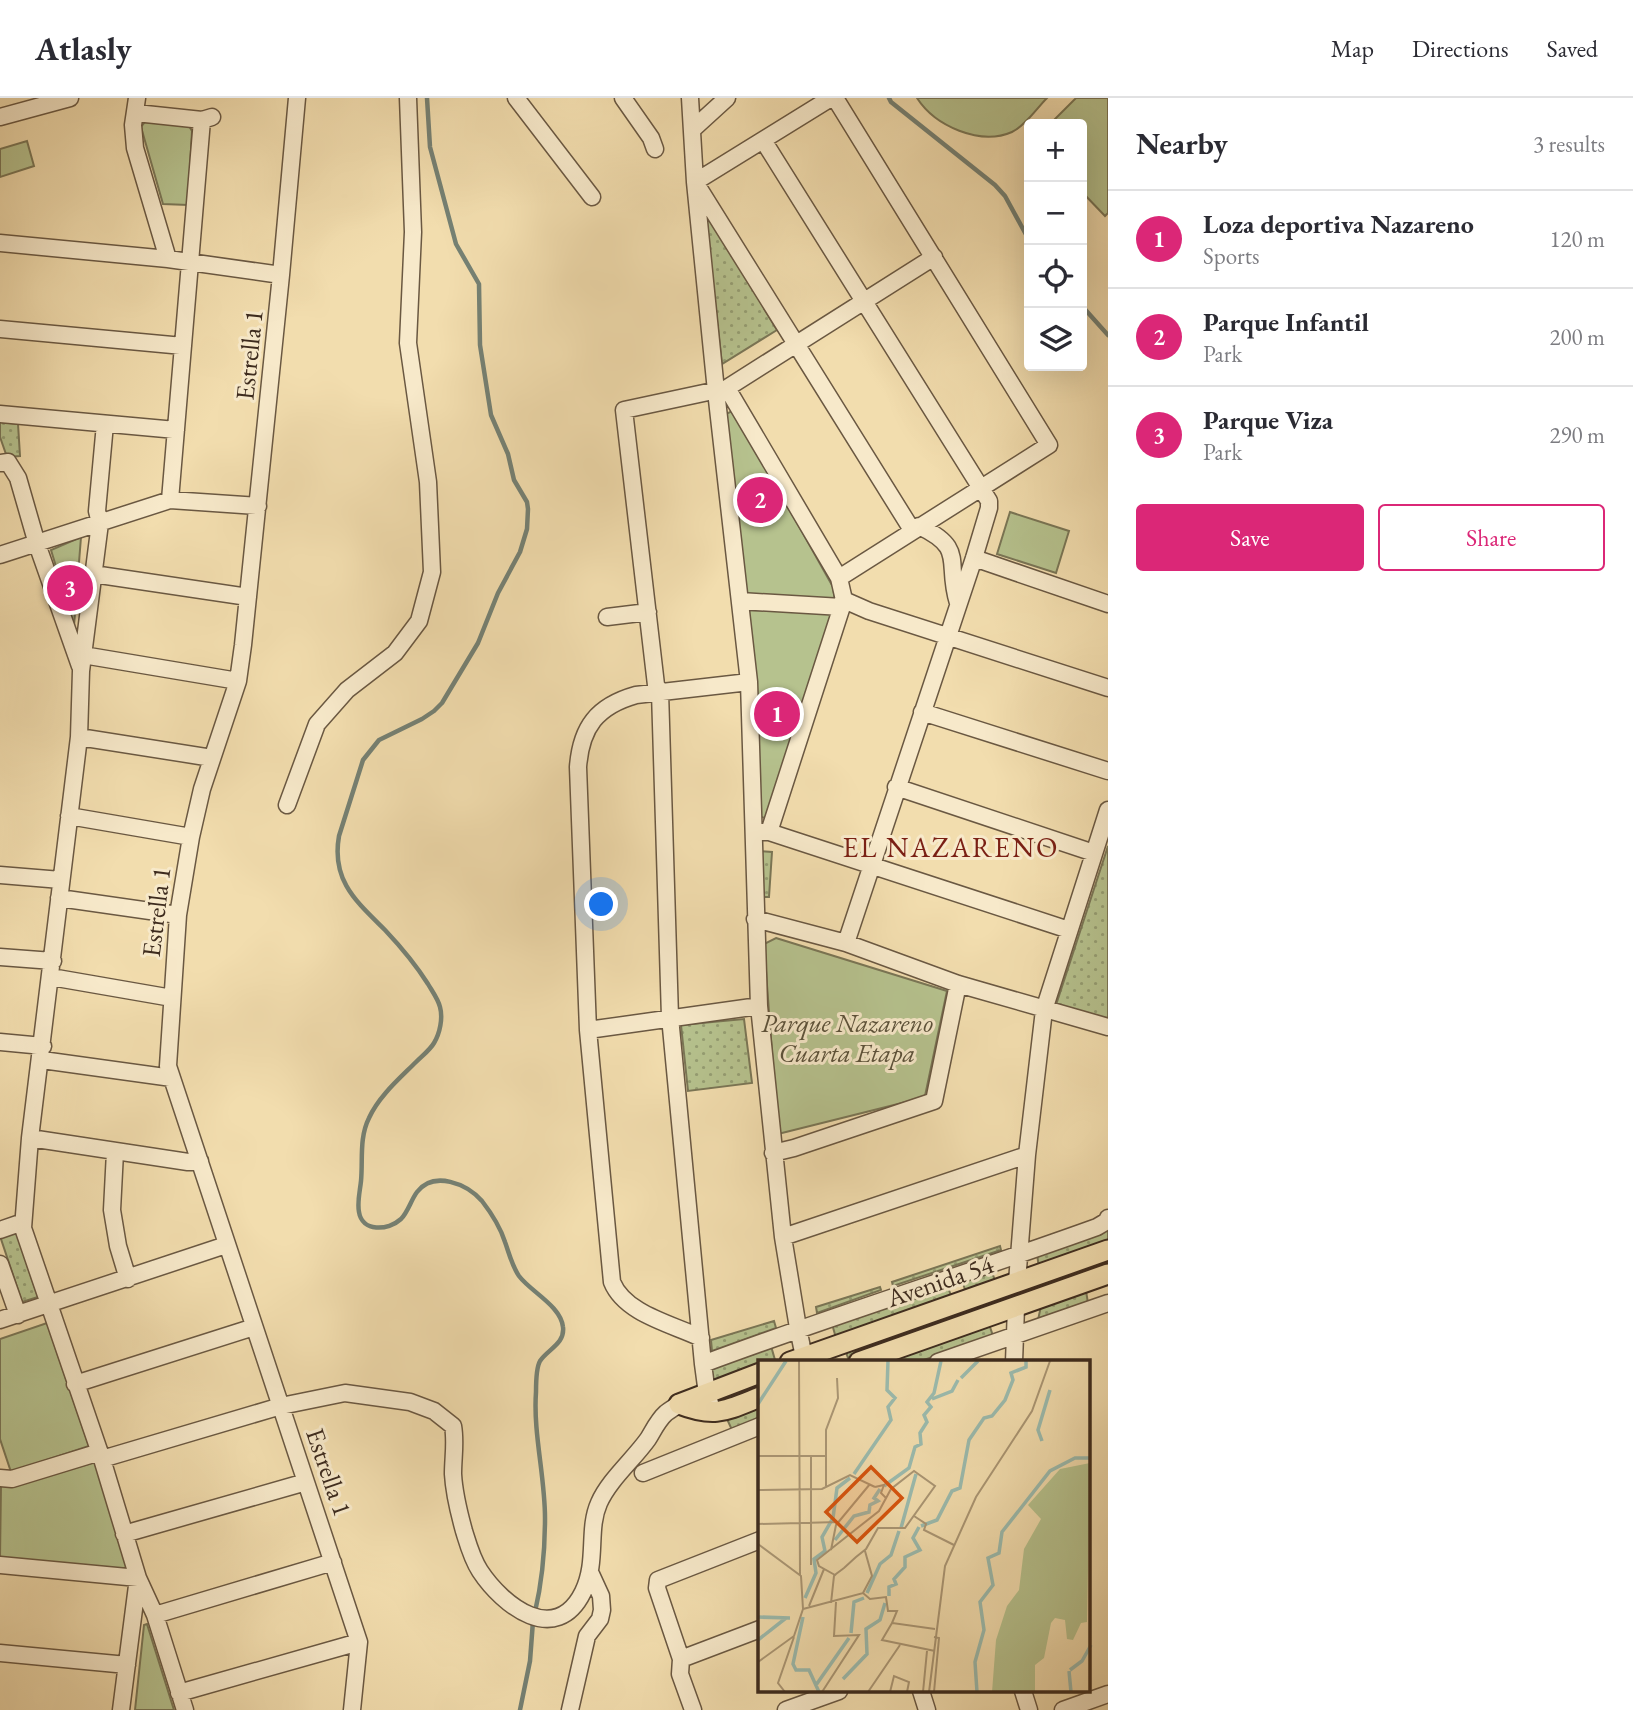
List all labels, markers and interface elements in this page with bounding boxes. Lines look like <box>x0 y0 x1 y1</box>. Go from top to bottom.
text: Atlasly <box>35 27 132 70</box>
text: Map <box>1331 33 1374 64</box>
text: Directions <box>1412 33 1509 64</box>
text: Saved <box>1547 33 1598 64</box>
map controls <box>1024 119 1087 371</box>
button: + <box>1024 119 1087 182</box>
text: Nearby <box>1136 124 1228 163</box>
text: 3 results <box>1533 129 1605 159</box>
button: − <box>1024 182 1087 245</box>
text: Loza deportiva Nazareno <box>1203 207 1474 241</box>
text: 1 <box>1153 224 1165 254</box>
text: 120 m <box>1549 224 1605 254</box>
text: Sports <box>1203 241 1259 271</box>
button: locate <box>1024 245 1087 308</box>
text: Parque Infantil <box>1203 305 1369 339</box>
street label: Estrella 1 <box>227 308 271 402</box>
button: layers <box>1024 308 1087 371</box>
text: 2 <box>1153 322 1165 352</box>
text: 200 m <box>1549 322 1605 352</box>
text: Park <box>1203 339 1242 369</box>
text: Parque Viza <box>1203 403 1333 437</box>
text: 3 <box>1153 420 1165 450</box>
text: 290 m <box>1549 420 1605 450</box>
text: Park <box>1203 437 1242 467</box>
pin: 2 <box>737 474 783 526</box>
button: Save <box>1136 504 1364 571</box>
button: Share <box>1378 504 1605 571</box>
pin: 3 <box>47 562 93 614</box>
pin: 1 <box>754 688 800 740</box>
district label: EL NAZARENO <box>843 829 1059 865</box>
street label: Estrella 1 <box>134 865 178 959</box>
your location <box>584 887 618 921</box>
park label: Parque Nazareno Cuarta Etapa <box>761 1006 933 1070</box>
street label: Avenida 54 <box>881 1247 998 1315</box>
inset map <box>758 1360 1090 1692</box>
street label: Estrella 1 <box>298 1424 360 1520</box>

